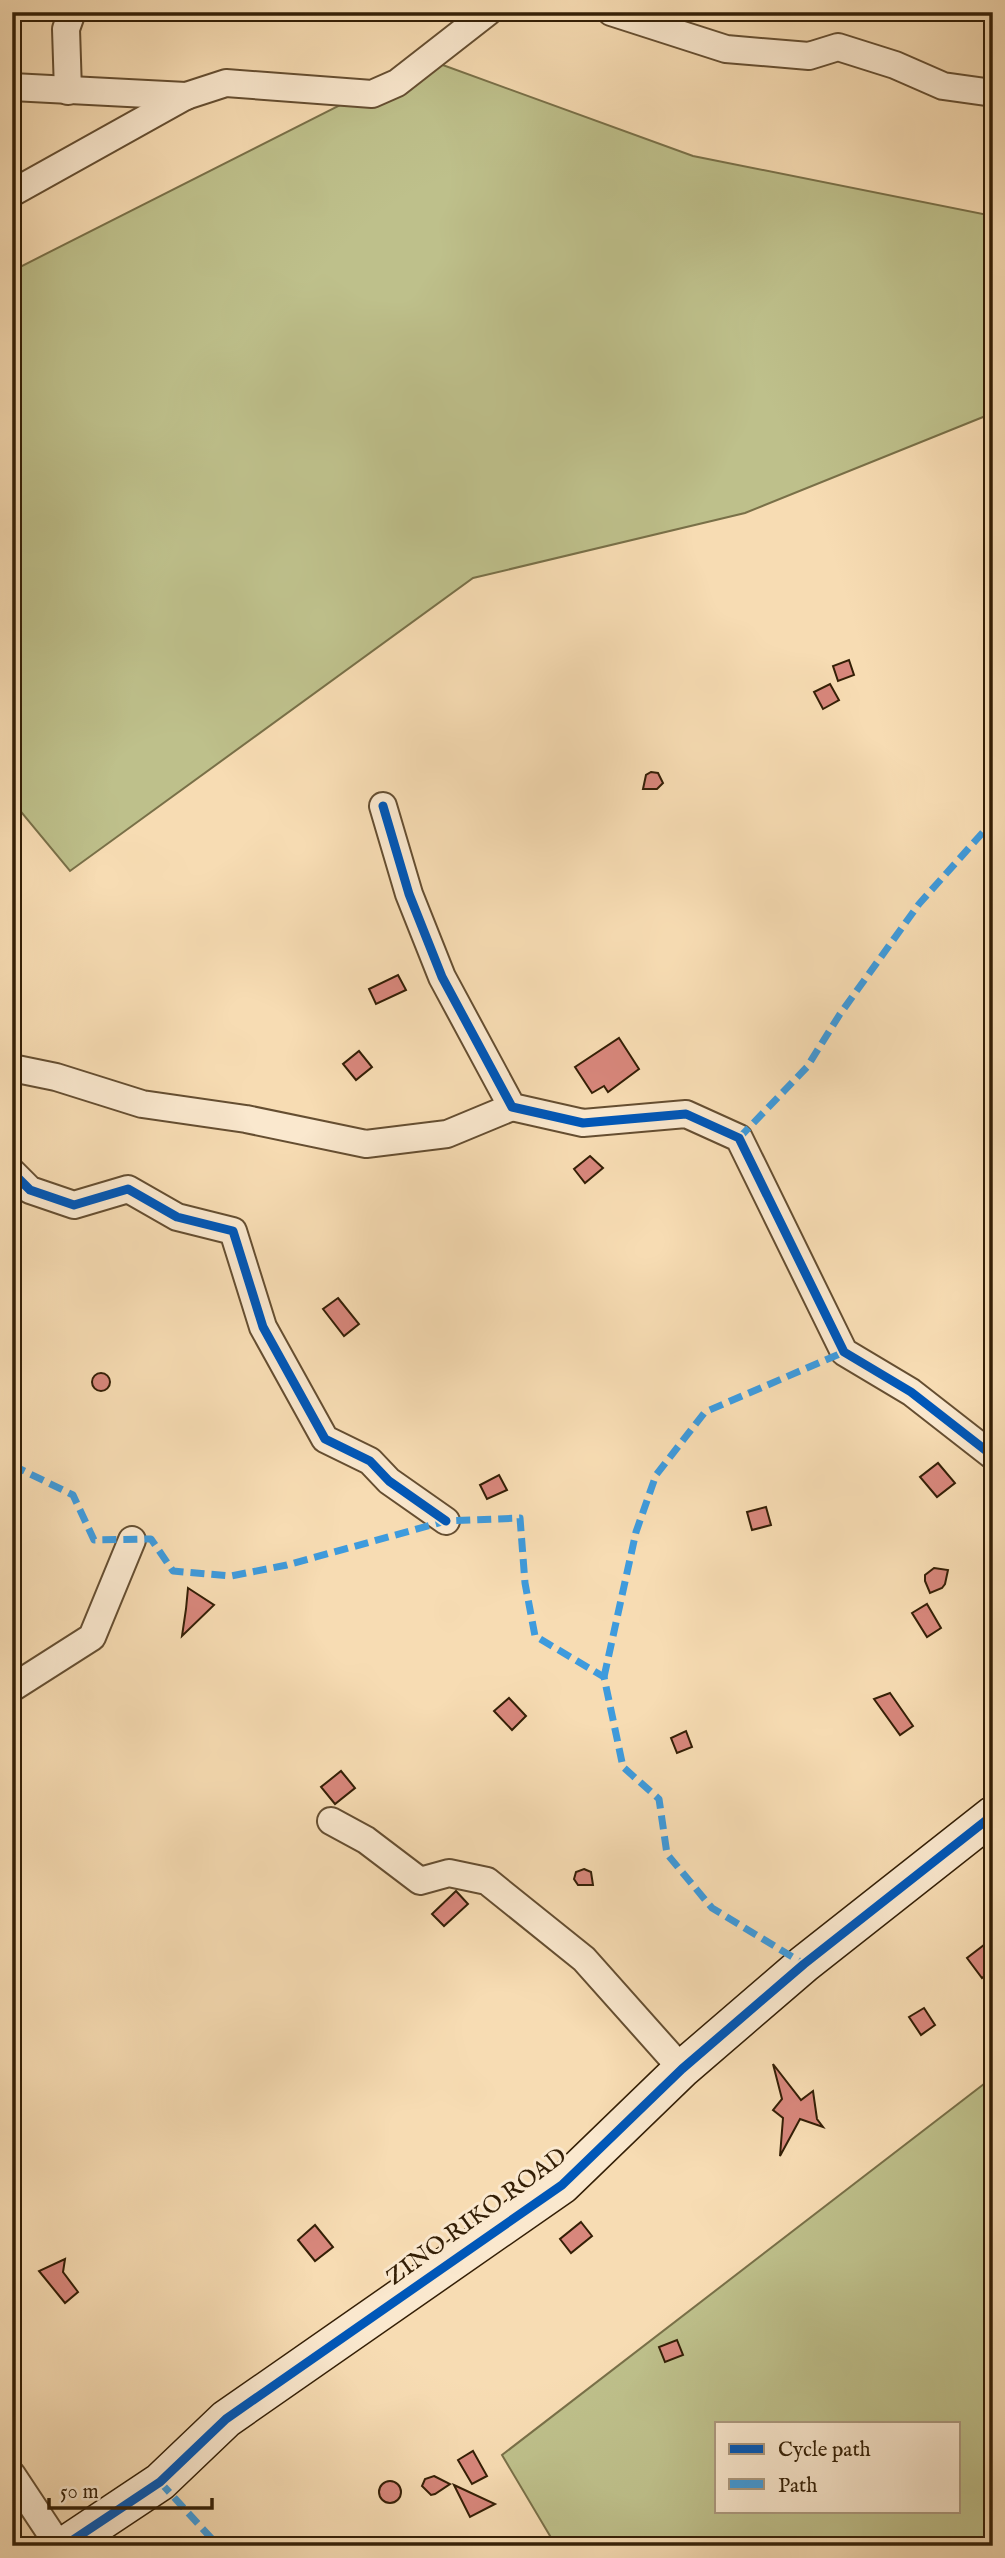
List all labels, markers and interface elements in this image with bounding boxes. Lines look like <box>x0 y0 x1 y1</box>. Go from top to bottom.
street label: ZINO RIKO ROAD <box>381 2141 573 2293</box>
legend <box>715 2422 960 2512</box>
text: Cycle path <box>778 2437 871 2464</box>
scale bar <box>49 2467 212 2511</box>
text: Path <box>778 2473 817 2500</box>
text: 50 m <box>60 2479 99 2506</box>

